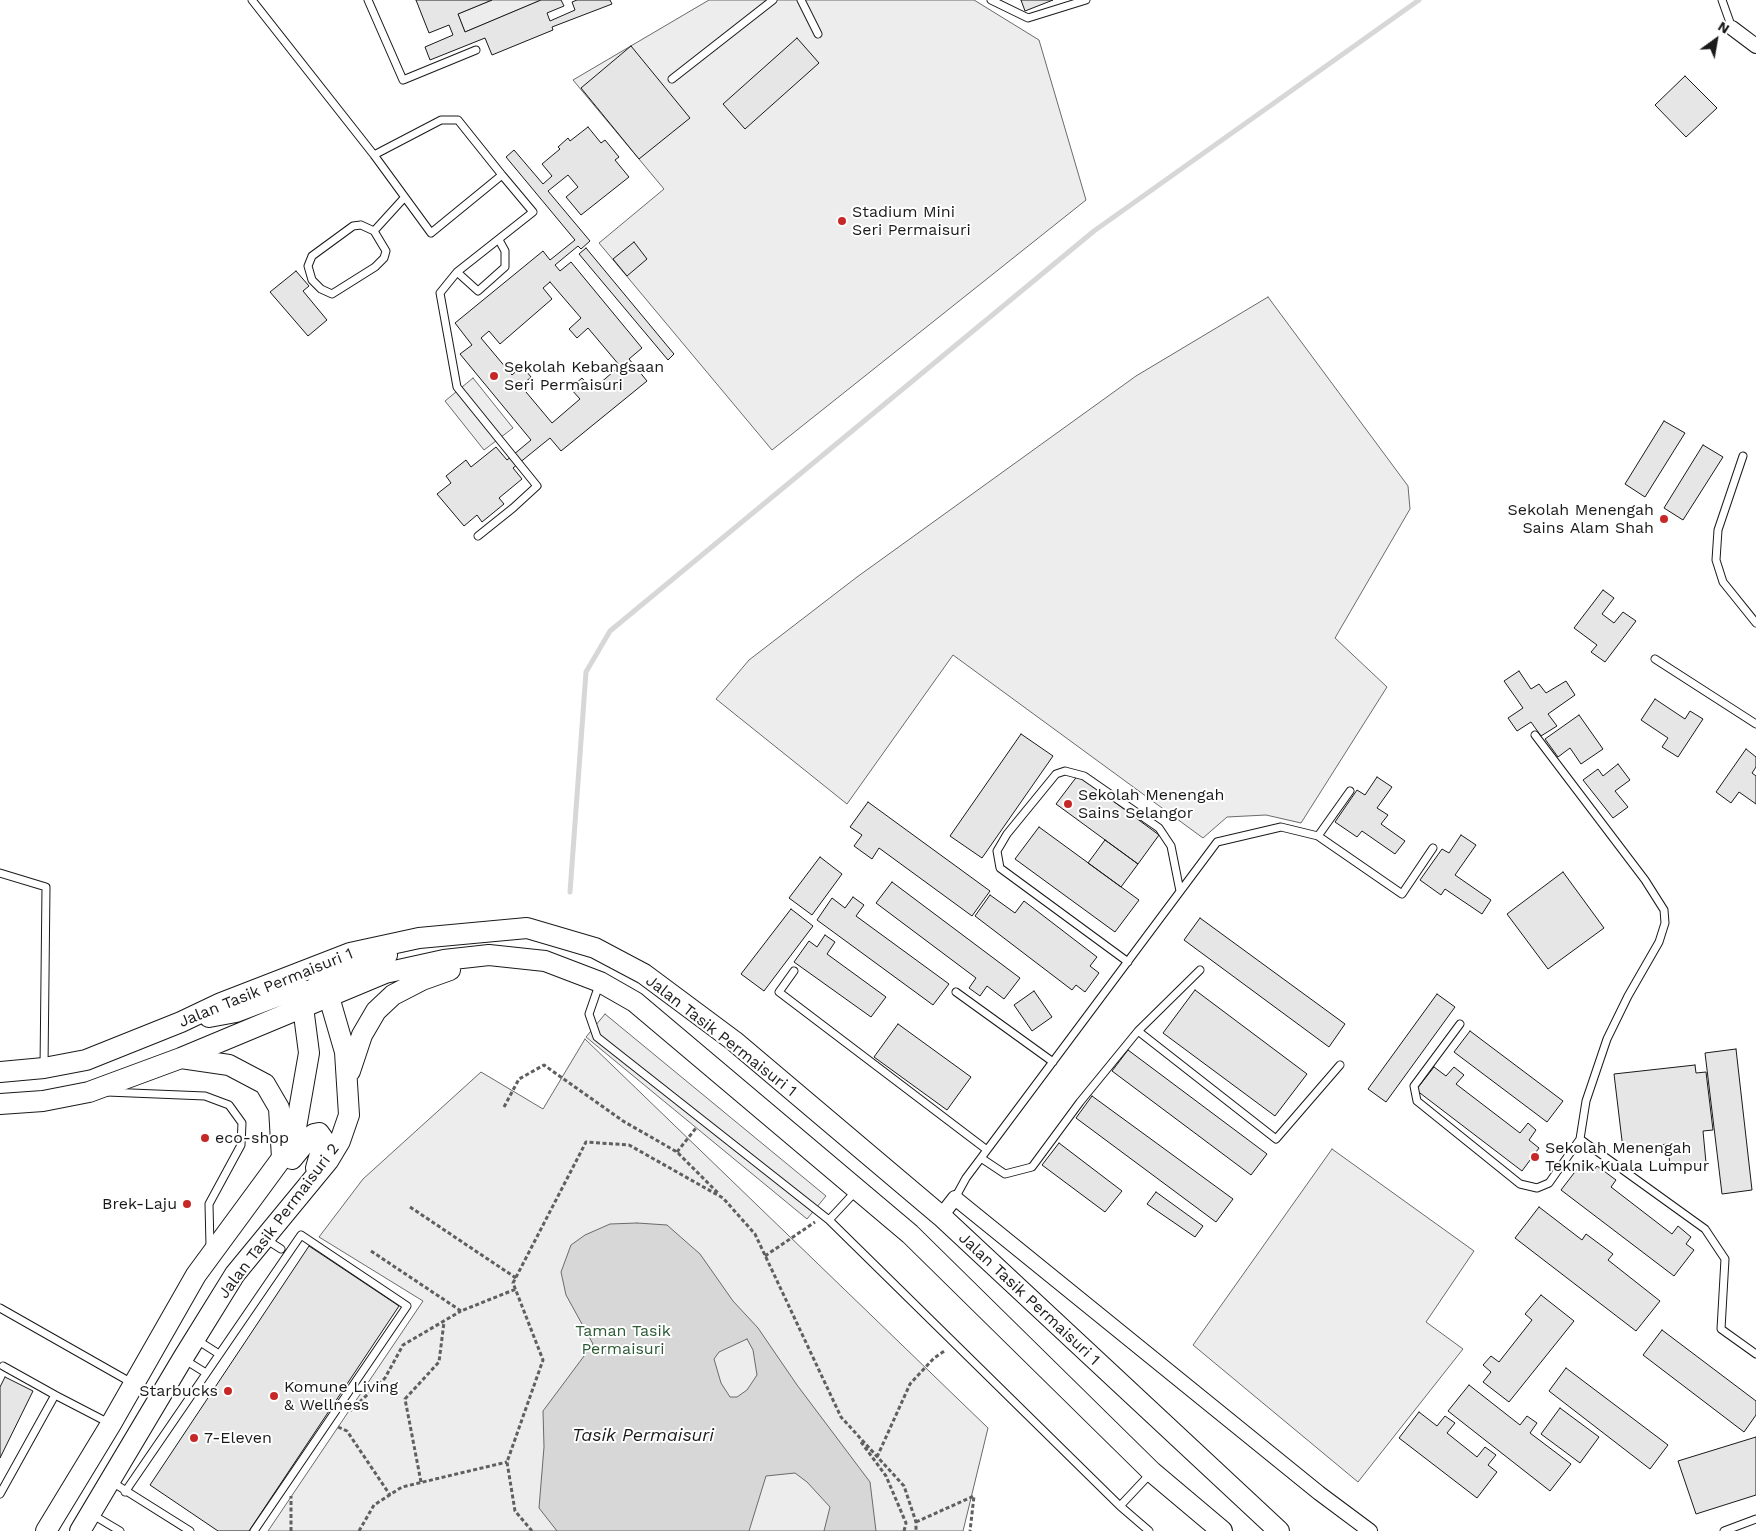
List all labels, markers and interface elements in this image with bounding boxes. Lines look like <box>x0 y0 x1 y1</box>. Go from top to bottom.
north arrow <box>1691 15 1741 65</box>
text: N <box>1715 18 1733 37</box>
place label: Stadium Mini Seri Permaisuri <box>852 202 971 240</box>
marker: Stadium Mini Seri Permaisuri <box>836 215 848 227</box>
place label: Sekolah Kebangsaan Seri Permaisuri <box>504 357 664 395</box>
marker: Sekolah Kebangsaan Seri Permaisuri <box>488 370 500 382</box>
place label: Sekolah Menengah Sains Alam Shah <box>1508 500 1654 538</box>
marker: Sekolah Menengah Sains Alam Shah <box>1658 513 1670 525</box>
place label: Sekolah Menengah Sains Selangor <box>1078 785 1224 823</box>
marker: Sekolah Menengah Sains Selangor <box>1062 798 1074 810</box>
street label: Jalan Tasik Permaisuri 1 <box>176 944 356 1032</box>
street label: Jalan Tasik Permaisuri 1 <box>642 971 800 1101</box>
place label: eco-shop <box>215 1128 289 1148</box>
marker: eco-shop <box>199 1132 211 1144</box>
place label: Sekolah Menengah Teknik Kuala Lumpur <box>1545 1138 1709 1176</box>
street label: Jalan Tasik Permaisuri 2 <box>214 1140 344 1302</box>
marker: Sekolah Menengah Teknik Kuala Lumpur <box>1529 1151 1541 1163</box>
place label: Brek-Laju <box>102 1194 177 1214</box>
marker: Brek-Laju <box>181 1198 193 1210</box>
street label: Jalan Tasik Permaisuri 1 <box>954 1228 1104 1370</box>
park label: Taman Tasik Permaisuri <box>575 1321 671 1359</box>
place label: Komune Living & Wellness <box>284 1377 398 1415</box>
place label: Starbucks <box>139 1381 218 1401</box>
marker: Starbucks <box>222 1385 234 1397</box>
marker: Komune Living & Wellness <box>268 1390 280 1402</box>
water label: Tasik Permaisuri <box>572 1425 714 1447</box>
place label: 7-Eleven <box>204 1428 272 1448</box>
marker: 7-Eleven <box>188 1432 200 1444</box>

